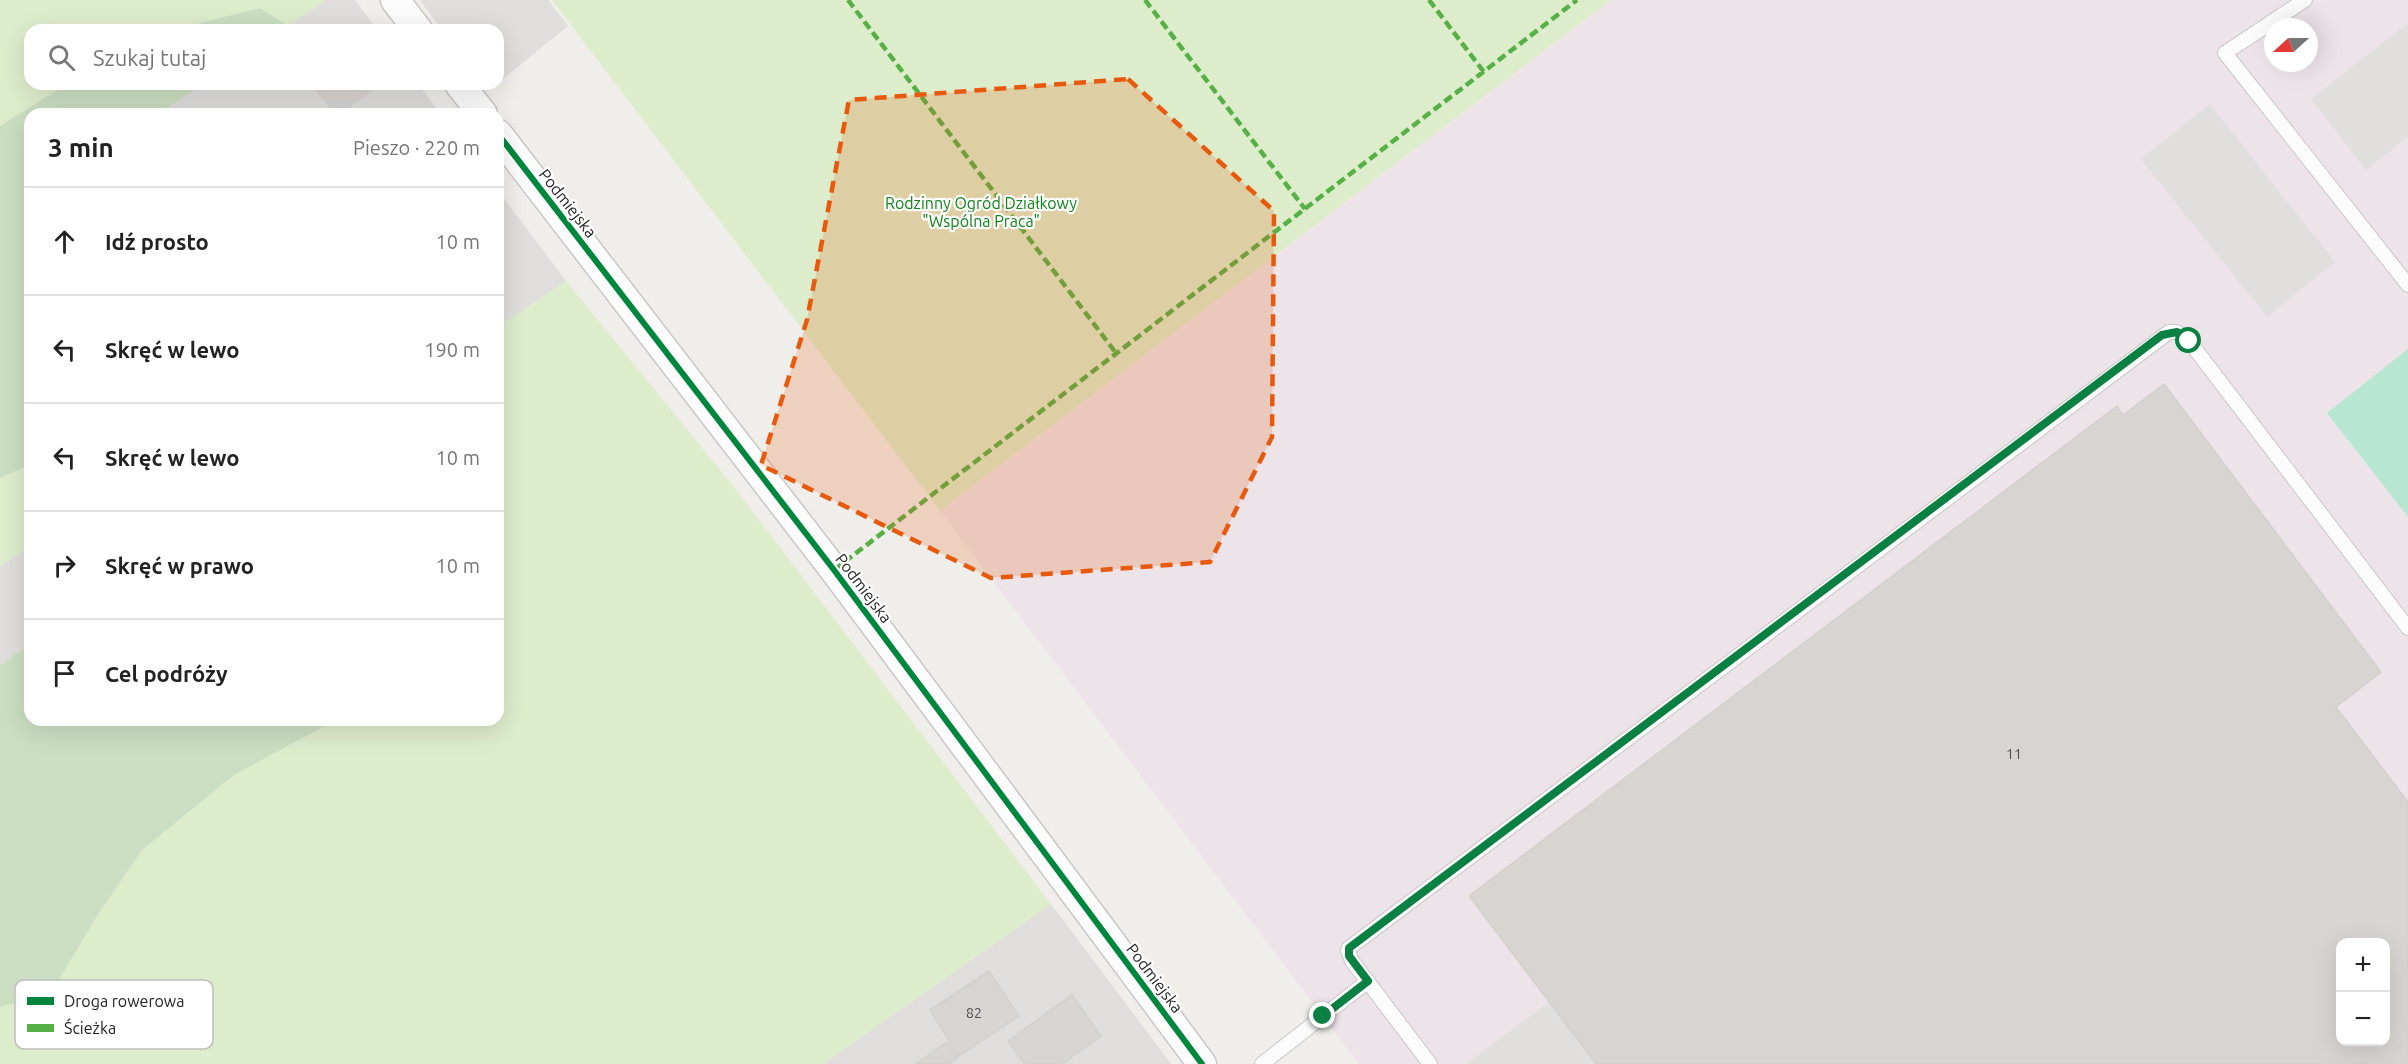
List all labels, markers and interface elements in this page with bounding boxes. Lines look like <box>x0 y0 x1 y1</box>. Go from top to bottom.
north arrow <box>2264 18 2318 72</box>
search box <box>24 24 504 90</box>
icon: search <box>45 41 78 74</box>
text: Szukaj tutaj <box>93 45 206 70</box>
text: 3 min <box>48 133 114 162</box>
text: Pieszo · 220 m <box>353 136 480 159</box>
street label: Podmiejska <box>536 165 600 241</box>
park label: Rodzinny Ogród Działkowy "Wspólna Praca" <box>885 194 1077 230</box>
icon: ahead <box>48 225 81 258</box>
text: Idź prosto <box>105 229 209 254</box>
text: 10 m <box>436 230 480 253</box>
route start <box>2175 327 2201 353</box>
icon: left <box>48 333 81 366</box>
text: Skręć w lewo <box>105 337 239 362</box>
text: 190 m <box>424 338 480 361</box>
icon: left <box>48 441 81 474</box>
text: Skręć w lewo <box>105 445 239 470</box>
text: 10 m <box>436 446 480 469</box>
icon: right <box>48 549 81 582</box>
street label: Podmiejska <box>832 550 896 626</box>
text: Skręć w prawo <box>105 553 254 578</box>
text: 10 m <box>436 554 480 577</box>
icon: arrive <box>48 657 81 690</box>
text: Cel podróży <box>105 661 228 686</box>
house number: 11 <box>2006 746 2022 762</box>
map controls <box>2336 938 2390 1046</box>
button: + <box>2336 938 2390 992</box>
street label: Podmiejska <box>1123 940 1187 1016</box>
legend <box>15 980 213 1049</box>
text: Droga rowerowa <box>64 992 184 1010</box>
button: − <box>2336 992 2390 1046</box>
route end <box>1309 1002 1335 1028</box>
house number: 82 <box>966 1005 982 1021</box>
text: Ścieżka <box>64 1018 116 1037</box>

